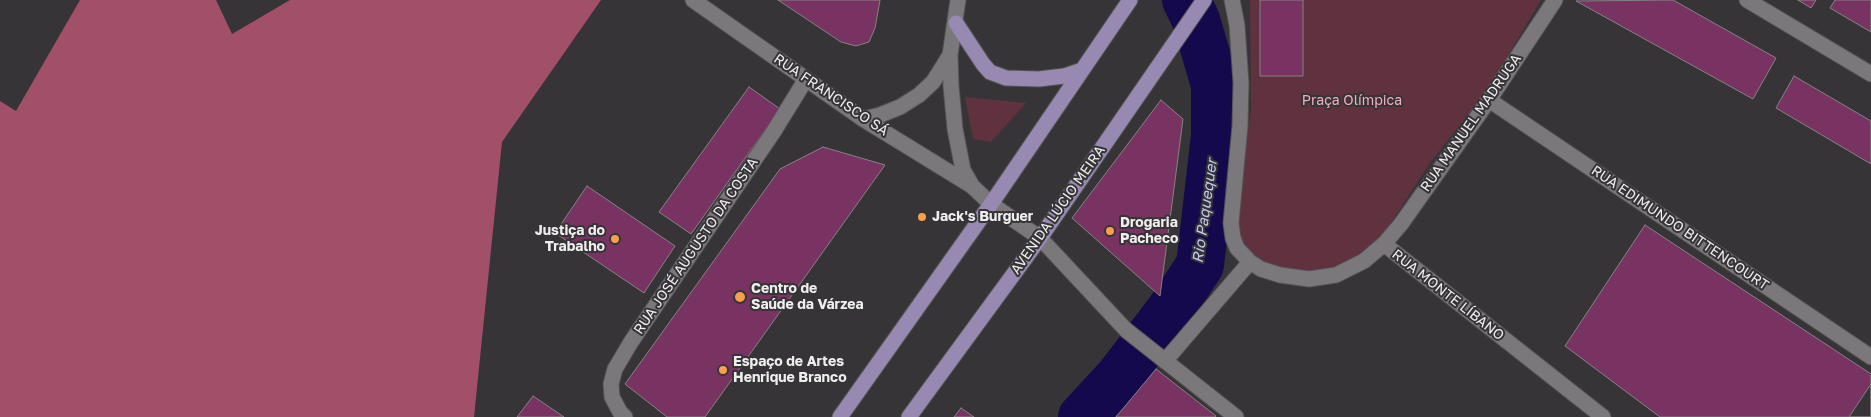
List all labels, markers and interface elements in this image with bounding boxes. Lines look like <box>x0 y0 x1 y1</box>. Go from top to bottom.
street label: RUA FRANCISCO SÁ <box>771 50 891 140</box>
street label: RUA MANUEL MADRUGA <box>1417 51 1525 195</box>
park label: Praça Olímpica <box>1302 93 1402 109</box>
street label: AVENIDA LÚCIO MEIRA <box>1007 143 1109 277</box>
street label: RUA JOSÉ AUGUSTO DA COSTA <box>630 154 762 338</box>
water label: Rio Paquequer <box>1189 158 1221 264</box>
street label: RUA EDIMUNDO BITTENCOURT <box>1588 162 1772 294</box>
place label: Jack's Burguer <box>932 209 1033 225</box>
marker: Jack's Burguer <box>916 211 928 223</box>
place label: Drogaria Pacheco <box>1120 215 1179 248</box>
place label: Justiça do Trabalho <box>535 223 605 256</box>
marker: Drogaria Pacheco <box>1104 225 1116 237</box>
marker: Justiça do Trabalho <box>609 233 621 245</box>
street label: RUA MONTE LÍBANO <box>1389 246 1507 344</box>
place label: Centro de Saúde da Várzea <box>751 281 864 314</box>
marker: Centro de Saúde da Várzea <box>733 290 747 304</box>
place label: Espaço de Artes Henrique Branco <box>733 354 847 387</box>
marker: Espaço de Artes Henrique Branco <box>717 364 729 376</box>

